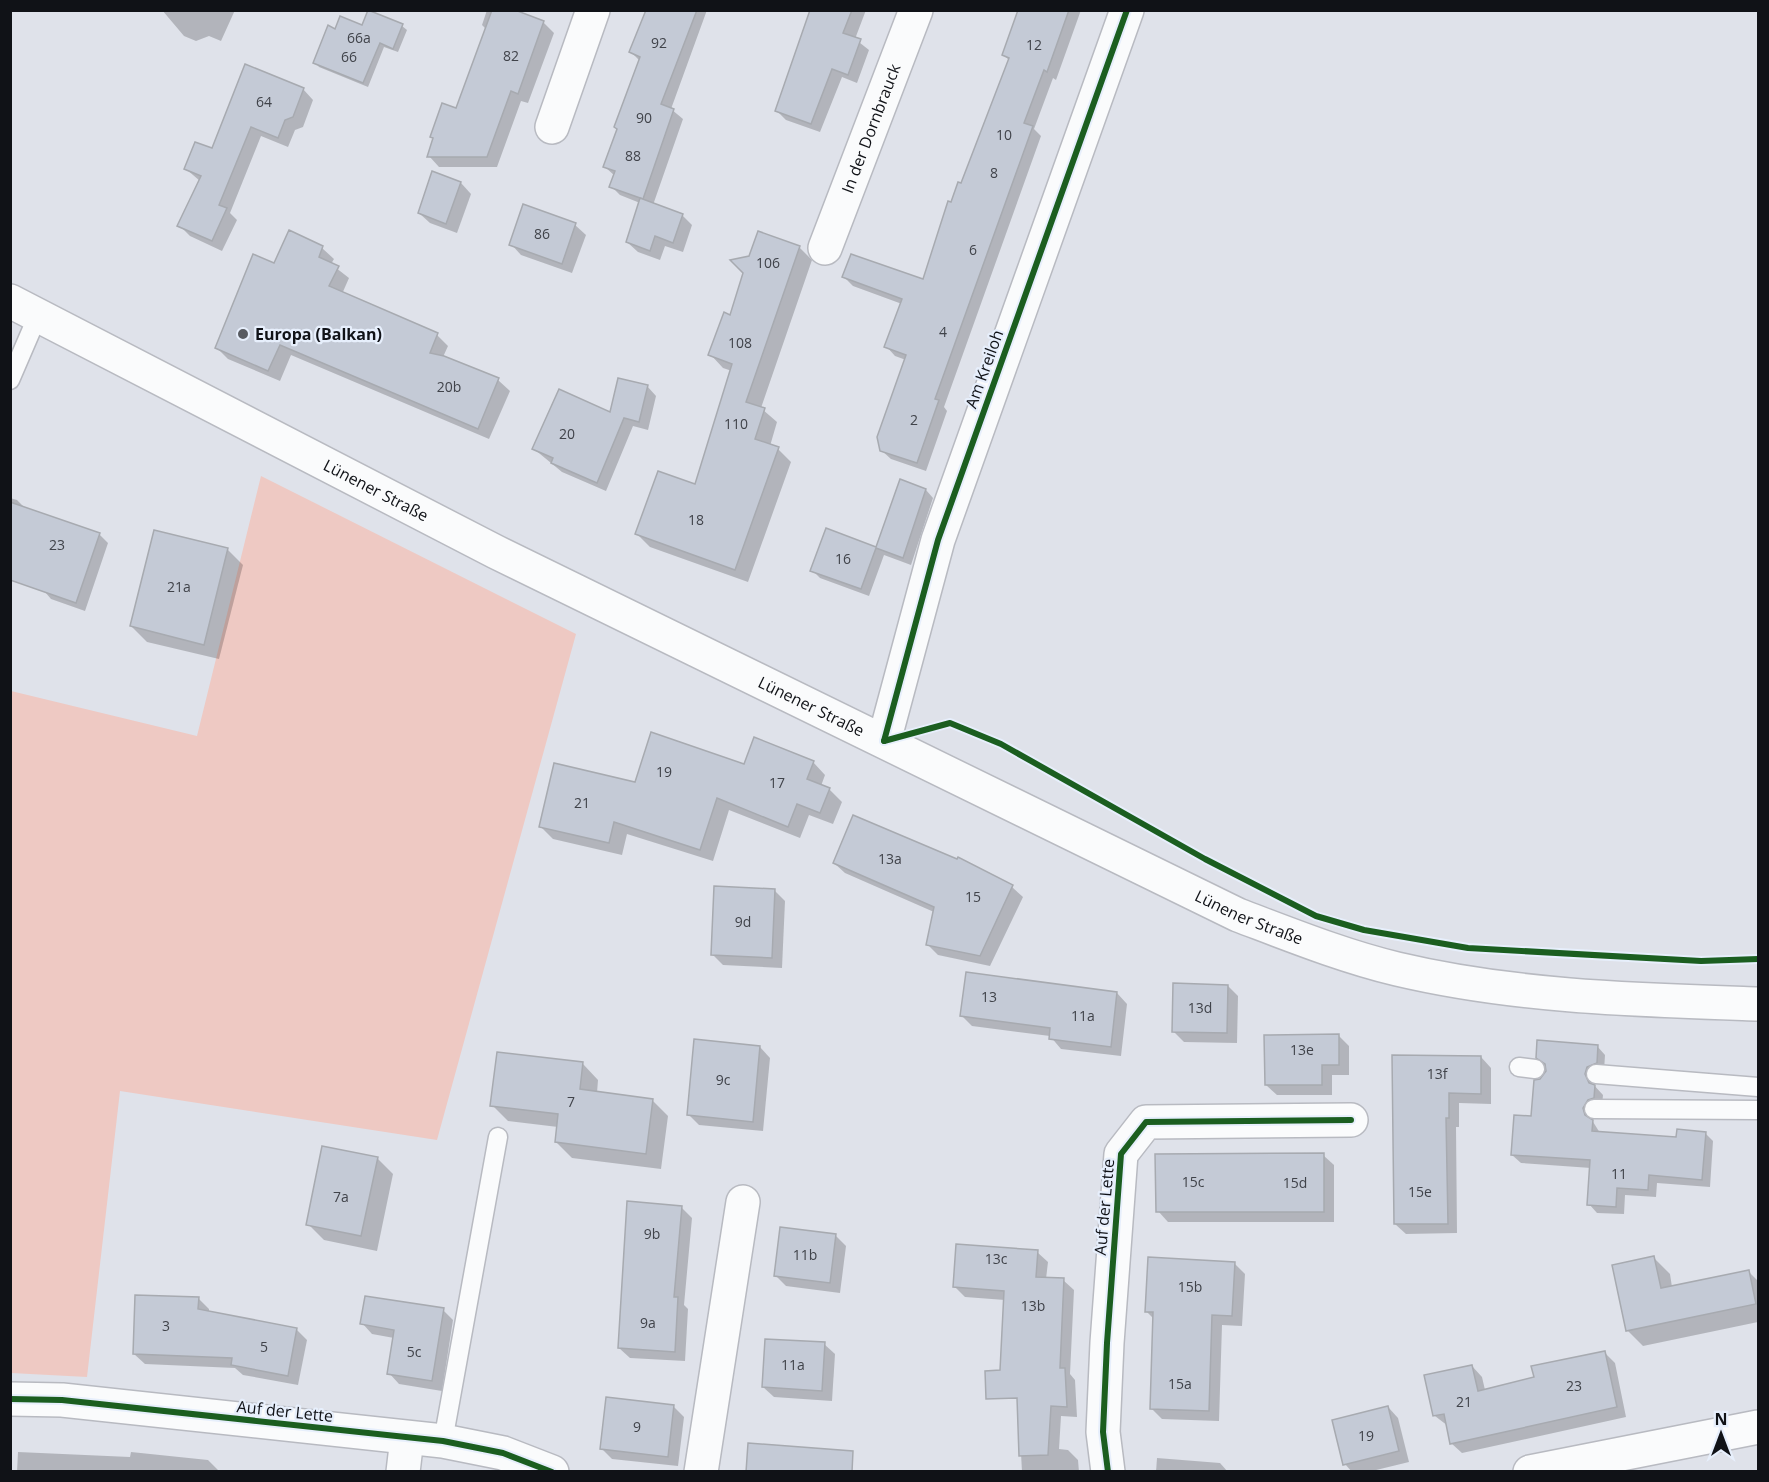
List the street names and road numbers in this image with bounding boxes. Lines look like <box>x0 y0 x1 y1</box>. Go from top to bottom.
street label: In der Dornbrauck <box>836 60 906 196</box>
street label: Am Kreiloh <box>960 327 1008 411</box>
street label: Lünener Straße <box>320 454 432 526</box>
street label: Lünener Straße <box>755 671 868 741</box>
street label: Lünener Straße <box>1191 885 1306 950</box>
street label: Auf der Lette <box>1089 1158 1119 1256</box>
street label: Auf der Lette <box>236 1395 334 1427</box>

